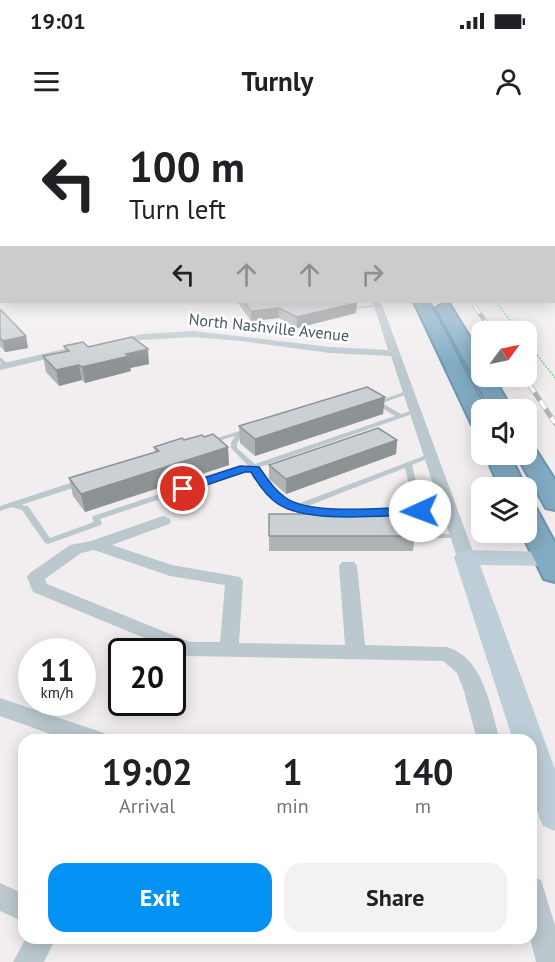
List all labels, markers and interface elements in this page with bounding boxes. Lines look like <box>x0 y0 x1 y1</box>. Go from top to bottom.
text: 19:01 <box>30 7 86 35</box>
text: Turnly <box>241 64 314 98</box>
icon: menu <box>30 65 63 98</box>
icon: person <box>492 65 525 98</box>
text: 100 m <box>129 139 245 194</box>
icon: left <box>30 144 108 222</box>
text: Turn left <box>129 192 226 226</box>
icon: left <box>167 258 200 291</box>
icon: ahead <box>230 258 263 291</box>
icon: ahead <box>293 258 326 291</box>
icon: right <box>356 258 389 291</box>
street label: North Nashville Avenue <box>188 309 350 345</box>
north arrow <box>471 321 537 387</box>
map controls <box>471 321 537 543</box>
button: sound <box>471 399 537 465</box>
pin <box>157 463 208 514</box>
icon: arrive <box>166 472 199 505</box>
button: layers <box>471 477 537 543</box>
position arrow <box>388 479 452 543</box>
speed limit sign: 20 <box>108 638 186 716</box>
text: 11 <box>40 650 74 689</box>
text: km/h <box>41 683 73 702</box>
text: 19:02 <box>101 748 193 795</box>
text: 1 <box>282 748 303 795</box>
text: 140 <box>392 748 454 795</box>
text: Arrival <box>119 793 175 819</box>
text: min <box>276 793 309 819</box>
text: m <box>415 793 431 819</box>
button: Exit <box>48 863 272 932</box>
button: Share <box>284 863 507 932</box>

